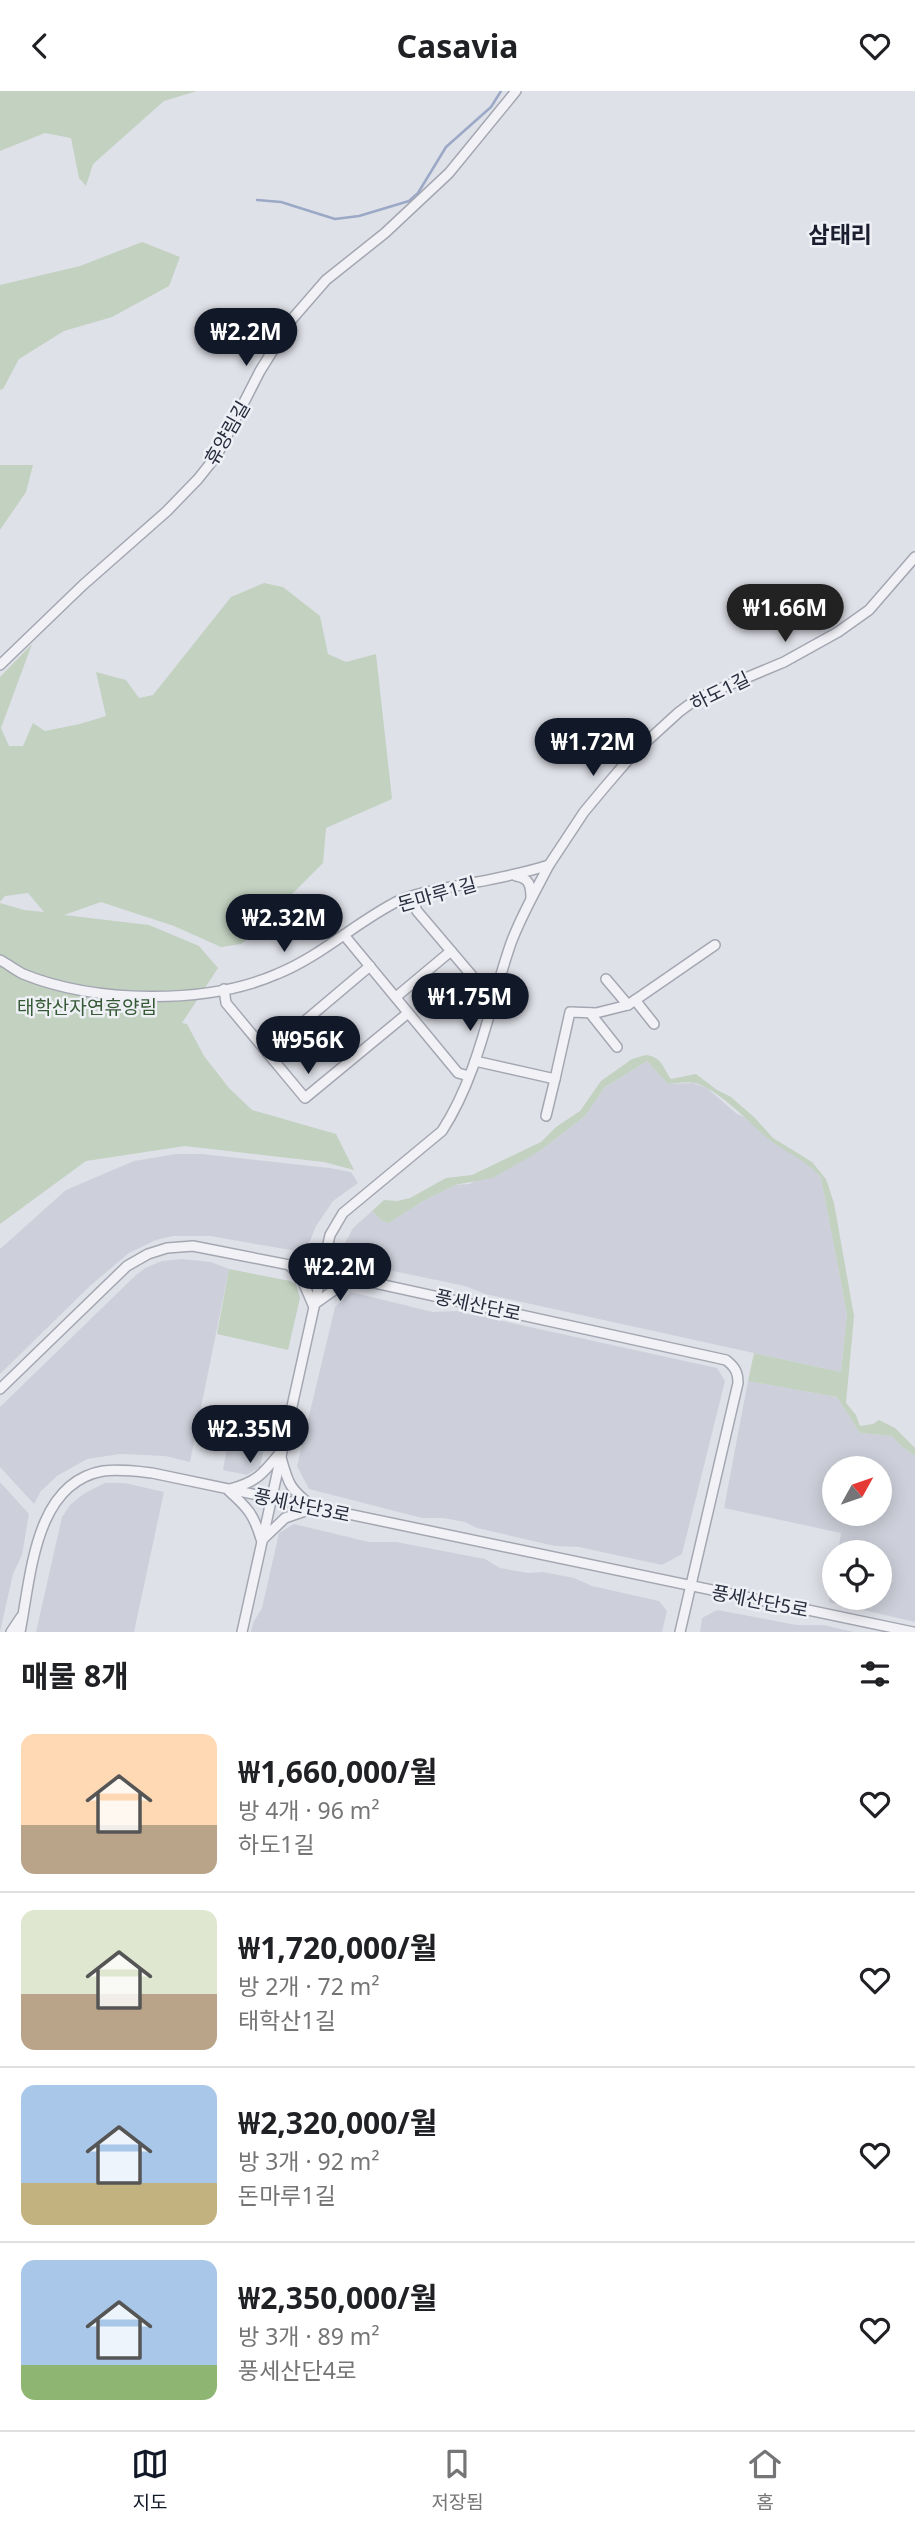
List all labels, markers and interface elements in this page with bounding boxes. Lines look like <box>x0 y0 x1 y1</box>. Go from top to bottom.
text: Casavia <box>397 24 518 67</box>
icon: back <box>21 27 59 65</box>
icon: heart <box>856 27 894 65</box>
district label: 삼태리 <box>808 218 872 250</box>
pin: ₩2.2M <box>197 309 295 368</box>
text: ₩2.2M <box>210 315 282 347</box>
street label: 휴양림길 <box>198 396 256 470</box>
pin: ₩1.66M <box>728 585 842 644</box>
text: ₩1.66M <box>743 591 827 623</box>
street label: 하도1길 <box>686 665 754 717</box>
pin: ₩1.72M <box>536 719 650 778</box>
text: ₩1.72M <box>551 725 635 757</box>
street label: 돈마루1길 <box>395 870 479 918</box>
pin: ₩2.32M <box>227 895 341 954</box>
text: ₩2.32M <box>242 901 326 933</box>
pin: ₩1.75M <box>413 974 527 1033</box>
text: ₩1.75M <box>428 980 512 1012</box>
park label: 태학산자연휴양림 <box>17 994 157 1020</box>
pin: ₩956K <box>259 1017 357 1076</box>
text: ₩956K <box>272 1023 344 1055</box>
pin: ₩2.2M <box>291 1243 389 1303</box>
text: ₩2.2M <box>304 1250 376 1282</box>
street label: 풍세산단로 <box>433 1283 523 1327</box>
pin: ₩2.35M <box>193 1405 307 1465</box>
text: ₩2.35M <box>208 1412 292 1444</box>
north arrow <box>822 1456 892 1526</box>
map controls <box>822 1456 892 1610</box>
street label: 풍세산단3로 <box>251 1482 353 1528</box>
button: locate <box>822 1540 892 1610</box>
street label: 풍세산단5로 <box>709 1579 811 1623</box>
text: 매물 8개 <box>21 1655 129 1696</box>
icon: filters <box>856 1655 894 1693</box>
text: ₩1,660,000/월 <box>238 1751 437 1792</box>
icon: home <box>77 1762 161 1846</box>
icon: heart <box>856 1785 894 1823</box>
text: 방 4개 · 96 m² <box>238 1794 379 1826</box>
text: 하도1길 <box>238 1828 315 1860</box>
text: ₩1,720,000/월 <box>238 1927 437 1968</box>
icon: home <box>77 1938 161 2022</box>
icon: heart <box>856 1961 894 1999</box>
text: 방 2개 · 72 m² <box>238 1970 379 2002</box>
text: 태학산1길 <box>238 2004 336 2036</box>
text: ₩2,320,000/월 <box>238 2102 437 2143</box>
icon: home <box>77 2113 161 2197</box>
icon: heart <box>856 2136 894 2174</box>
text: 방 3개 · 92 m² <box>238 2145 379 2177</box>
text: 돈마루1길 <box>238 2179 336 2211</box>
text: ₩2,350,000/월 <box>238 2277 437 2318</box>
icon: home <box>77 2288 161 2372</box>
icon: heart <box>856 2311 894 2349</box>
text: 방 3개 · 89 m² <box>238 2320 379 2352</box>
text: 풍세산단4로 <box>238 2354 357 2386</box>
tab: 지도 <box>131 2445 169 2515</box>
tab: 저장됨 <box>431 2445 484 2515</box>
tab: 홈 <box>746 2445 784 2515</box>

